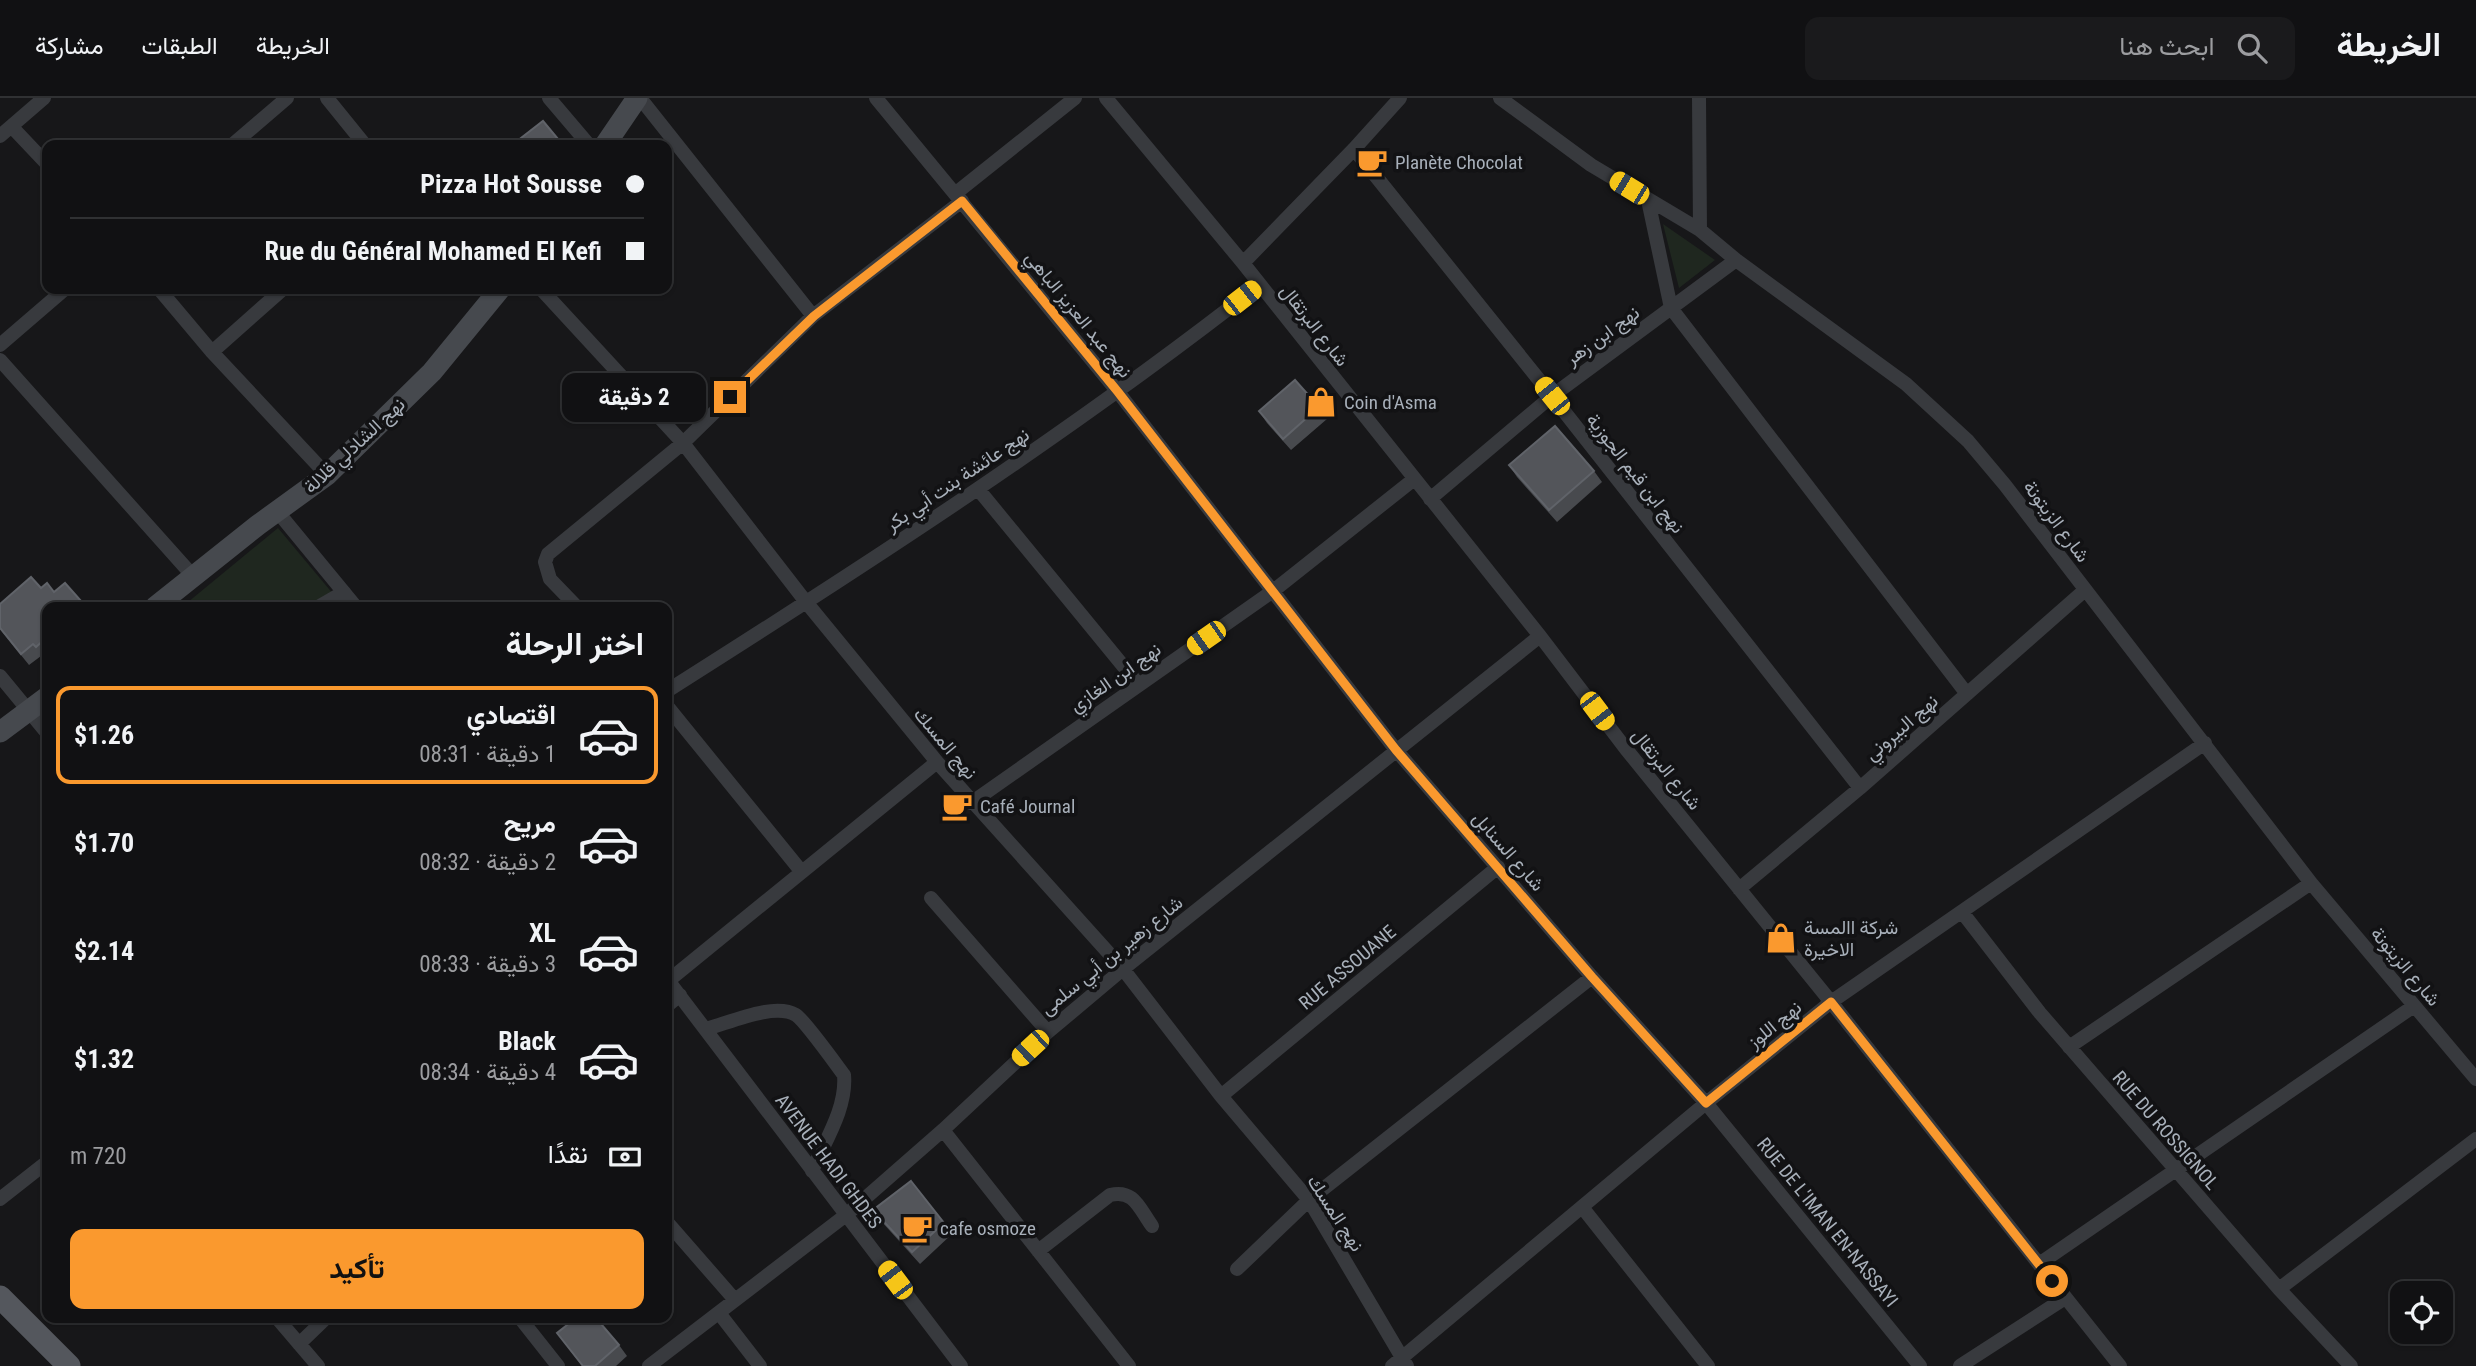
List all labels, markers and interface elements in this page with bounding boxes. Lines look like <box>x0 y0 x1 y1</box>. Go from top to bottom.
search box <box>1805 17 2295 80</box>
text: الخريطة <box>2337 25 2441 64</box>
icon: search <box>2233 29 2271 67</box>
text: ابحث هنا <box>2119 31 2215 61</box>
text: مشاركة <box>35 32 103 60</box>
text: الطبقات <box>141 32 218 60</box>
text: الخريطة <box>256 32 330 60</box>
cafe icon: Planète Chocolat <box>1355 145 1389 179</box>
place label: Planète Chocolat <box>1395 151 1523 174</box>
car <box>1606 168 1653 208</box>
text: Pizza Hot Sousse <box>420 169 602 199</box>
text: Rue du Général Mohamed El Kefi <box>265 236 602 266</box>
street label: نهج عبد العزيز الباهي <box>1017 246 1137 385</box>
car <box>1219 277 1266 319</box>
street label: شارع البرتقال <box>1275 280 1354 372</box>
street label: نهج ابن زهر <box>1560 301 1645 372</box>
callout: 2 دقيقة <box>562 372 706 422</box>
car <box>1531 373 1574 419</box>
route end <box>714 381 746 413</box>
text: 2 دقيقة <box>598 384 670 411</box>
shop icon: Coin d'Asma <box>1304 385 1338 419</box>
place label: Coin d'Asma <box>1344 391 1437 414</box>
street label: نهج الشادلي قلالة <box>299 393 412 501</box>
street label: نهج ابن قيم الجوزية <box>1580 409 1690 539</box>
street label: نهج عائشة بنت أبي بكر <box>880 423 1036 540</box>
street label: شارع الزيتونة <box>2018 476 2095 567</box>
car <box>1183 617 1230 659</box>
text: اختر الرحلة <box>505 625 644 663</box>
street label: نهج ابن الغازي <box>1065 638 1168 721</box>
car <box>1576 688 1619 734</box>
street label: نهج البيروني <box>1860 689 1945 768</box>
text: اقتصادي <box>467 700 556 730</box>
street label: نهج المسك <box>907 703 982 785</box>
icon: car <box>577 704 640 767</box>
text: $1.26 <box>74 720 134 750</box>
street label: شارع البرتقال <box>1626 724 1706 815</box>
text: 1 دقيقة · 08:31 <box>419 741 556 768</box>
cafe icon: Café Journal <box>940 789 974 823</box>
place label: Café Journal <box>980 795 1075 818</box>
street label: شارع السنابل <box>1467 807 1550 897</box>
text: مريح <box>504 808 556 838</box>
icon: car <box>577 812 640 875</box>
text: $1.70 <box>74 828 134 858</box>
text: 2 دقيقة · 08:32 <box>419 849 556 876</box>
street label: شارع زهير بن أبي سلمى <box>1035 891 1190 1023</box>
place label: شركة االمسة الاخيرة <box>1804 916 1898 961</box>
text: XL <box>529 918 556 948</box>
icon: car <box>577 920 640 983</box>
street label: RUE ASSOUANE <box>1294 920 1400 1015</box>
shop icon: شركة االمسة الاخيرة <box>1764 921 1798 955</box>
street label: شارع الزيتونة <box>2365 922 2445 1011</box>
text: $2.14 <box>74 936 134 966</box>
text: 3 دقيقة · 08:33 <box>419 951 556 978</box>
street label: نهج اللوز <box>1742 996 1807 1055</box>
text: Black <box>498 1026 556 1056</box>
car <box>1008 1026 1053 1070</box>
icon: car <box>577 1028 640 1091</box>
text: $1.32 <box>74 1044 134 1074</box>
text: 4 دقيقة · 08:34 <box>419 1059 556 1086</box>
street label: RUE DU ROSSIGNOL <box>2108 1066 2223 1194</box>
street label: AVENUE HADI GHDES <box>771 1089 887 1233</box>
street label: RUE DE L'IMAN EN-NASSAYI <box>1752 1133 1903 1312</box>
icon: cash <box>606 1138 644 1176</box>
text: نقدًا <box>548 1139 588 1169</box>
text: 720 m <box>70 1143 127 1170</box>
street label: نهج المسك <box>1301 1171 1369 1257</box>
cafe icon: cafe osmoze <box>900 1211 934 1245</box>
place label: cafe osmoze <box>940 1217 1036 1240</box>
button: تأكيد <box>70 1229 644 1309</box>
car <box>874 1257 917 1303</box>
route start <box>2036 1265 2068 1297</box>
map controls <box>2390 1281 2453 1344</box>
button: locate <box>2390 1281 2453 1344</box>

